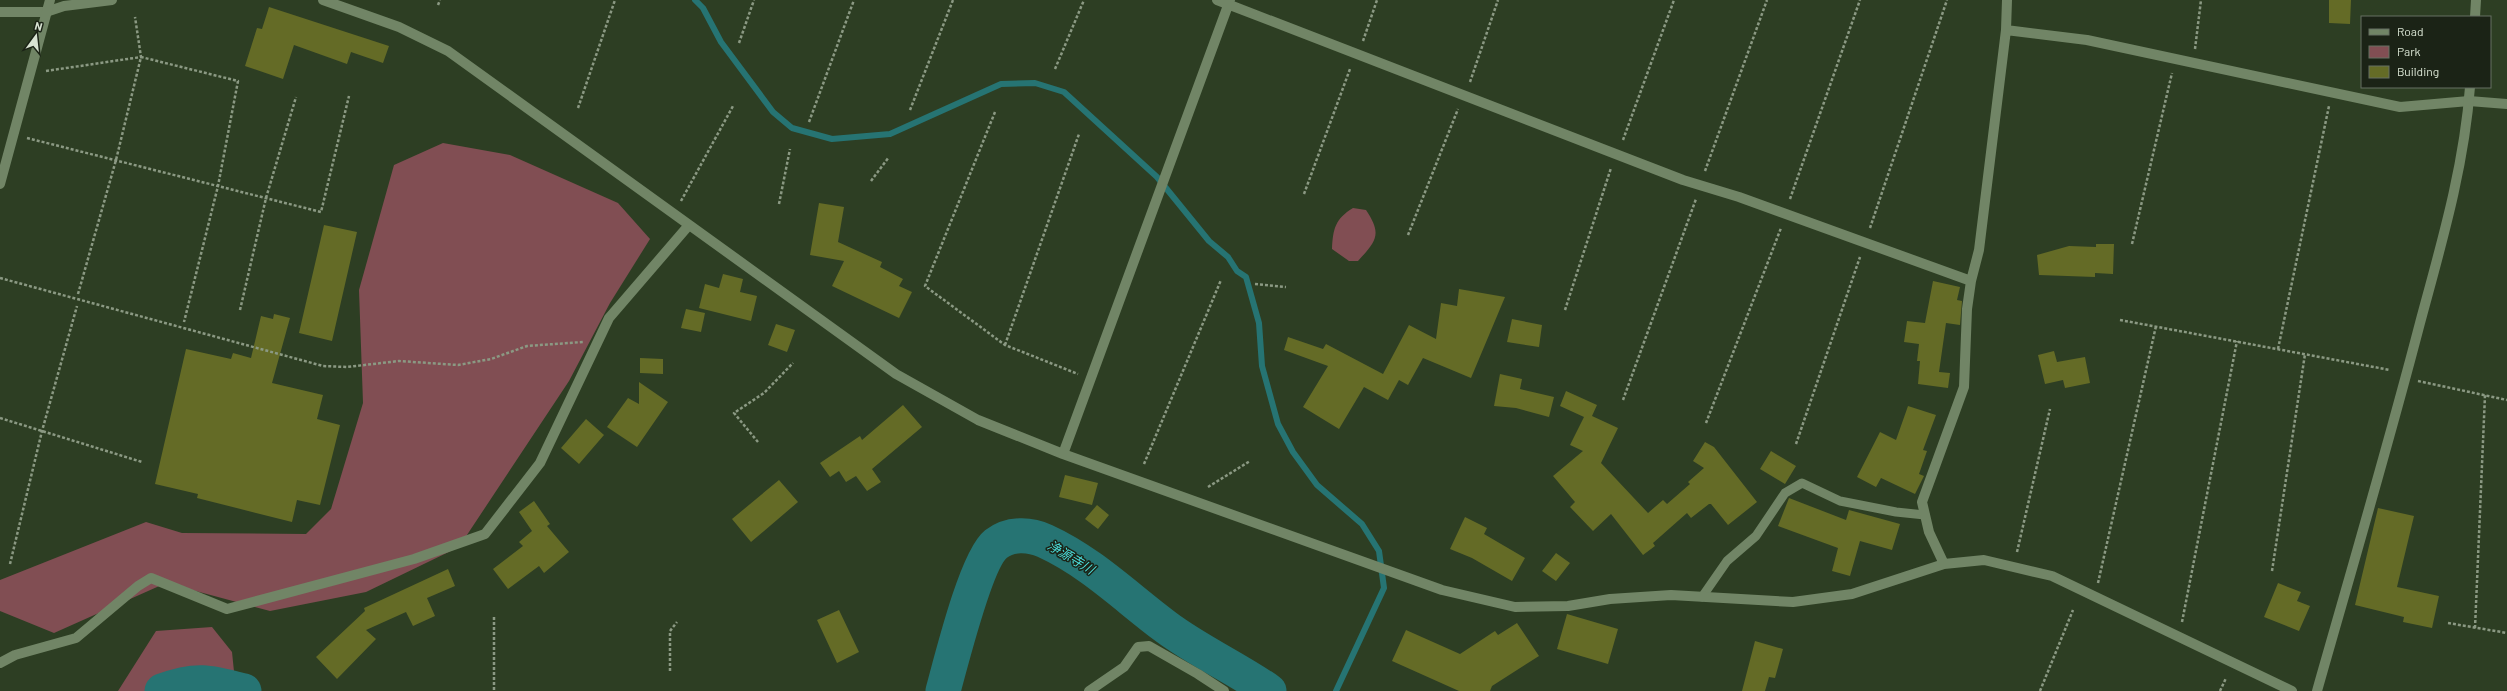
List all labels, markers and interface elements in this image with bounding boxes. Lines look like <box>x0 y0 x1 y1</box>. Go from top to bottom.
north arrow <box>16 16 56 56</box>
legend <box>2361 16 2491 88</box>
text: N <box>33 19 44 33</box>
text: Road <box>2397 24 2424 38</box>
text: Park <box>2397 44 2421 58</box>
text: Building <box>2397 64 2439 78</box>
water label: 浄源寺川 <box>1045 537 1099 578</box>

